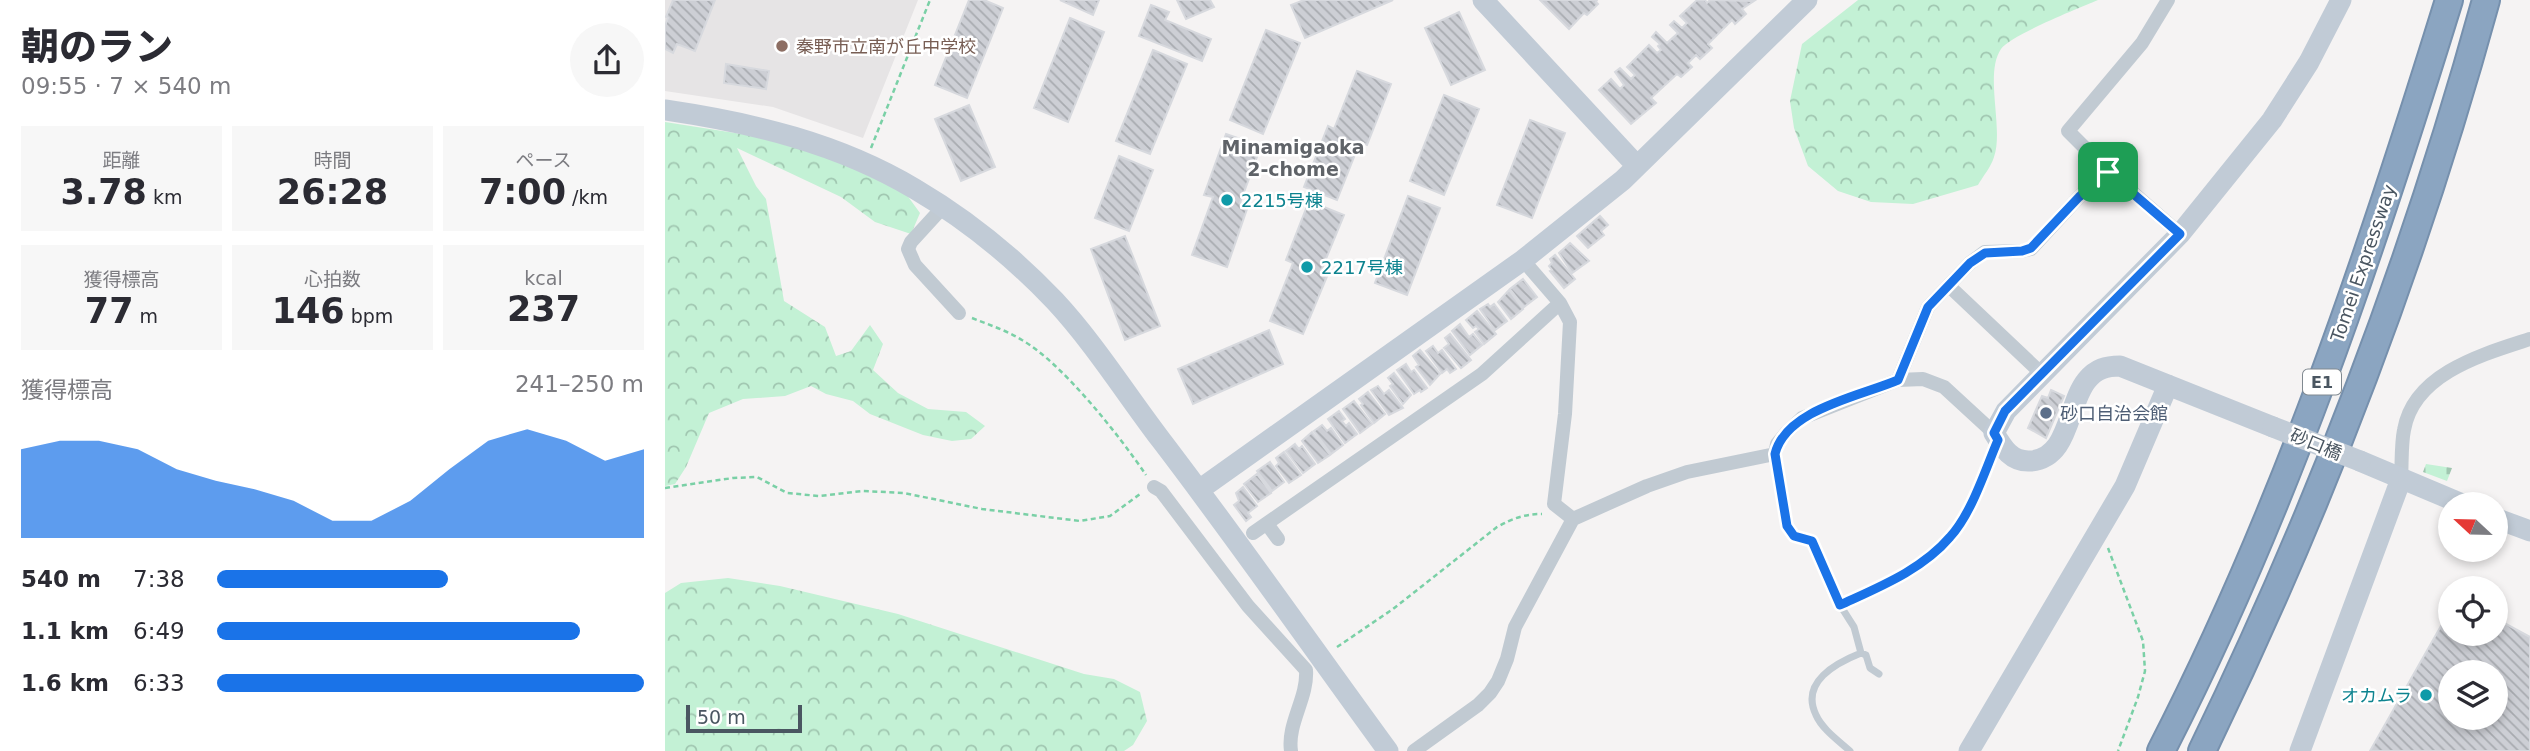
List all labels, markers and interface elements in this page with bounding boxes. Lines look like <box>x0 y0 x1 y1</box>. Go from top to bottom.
button: share <box>570 23 644 97</box>
text: 朝のラン <box>21 25 173 69</box>
place label: 秦野市立南が丘中学校 <box>796 36 976 57</box>
marker: 秦野市立南が丘中学校 <box>774 38 790 54</box>
text: 09:55 · 7 × 540 m <box>21 73 231 99</box>
district label: Minamigaoka 2-chome <box>1221 136 1365 180</box>
pin <box>2078 142 2138 202</box>
text: 距離 <box>102 149 141 171</box>
text: 時間 <box>313 149 352 171</box>
text: ペース <box>515 149 572 171</box>
icon: arrive <box>2089 153 2127 191</box>
text: 3.78 <box>61 172 147 212</box>
text: 26:28 <box>277 172 388 212</box>
text: 7:00 <box>479 172 566 212</box>
street label: Tomei Expressway <box>2326 181 2400 345</box>
text: km <box>147 186 182 208</box>
text: /km <box>566 186 608 208</box>
place label: 2215号棟 <box>1241 190 1323 211</box>
marker: 2215号棟 <box>1219 192 1235 208</box>
place label: 2217号棟 <box>1321 257 1403 278</box>
marker: 2217号棟 <box>1299 259 1315 275</box>
text: kcal <box>524 267 563 289</box>
text: 獲得標高 <box>83 268 160 290</box>
text: 心拍数 <box>304 268 361 290</box>
text: 237 <box>507 289 580 329</box>
text: 77 <box>85 291 134 331</box>
text: 146 <box>272 291 345 331</box>
text: m <box>134 305 158 327</box>
text: bpm <box>345 305 393 327</box>
road number: E1 <box>2303 370 2341 394</box>
text: 241–250 m <box>515 371 644 397</box>
text: 獲得標高 <box>21 377 113 403</box>
place label: 砂口自治会館 <box>2060 403 2168 424</box>
marker: 砂口自治会館 <box>2038 405 2054 421</box>
street label: 砂口橋 <box>2287 424 2345 464</box>
north arrow <box>2438 492 2508 562</box>
map controls <box>2438 492 2508 730</box>
text: 540 m <box>21 566 101 592</box>
text: 7:38 <box>133 566 185 592</box>
button: locate <box>2438 576 2508 646</box>
text: 1.1 km <box>21 618 109 644</box>
text: 6:49 <box>133 618 185 644</box>
button: layers <box>2438 660 2508 730</box>
text: 1.6 km <box>21 670 109 696</box>
text: 6:33 <box>133 670 185 696</box>
place label: オカムラ <box>2341 685 2412 706</box>
marker: オカムラ <box>2418 687 2434 703</box>
scale bar <box>686 702 801 734</box>
text: 50 m <box>697 706 746 728</box>

